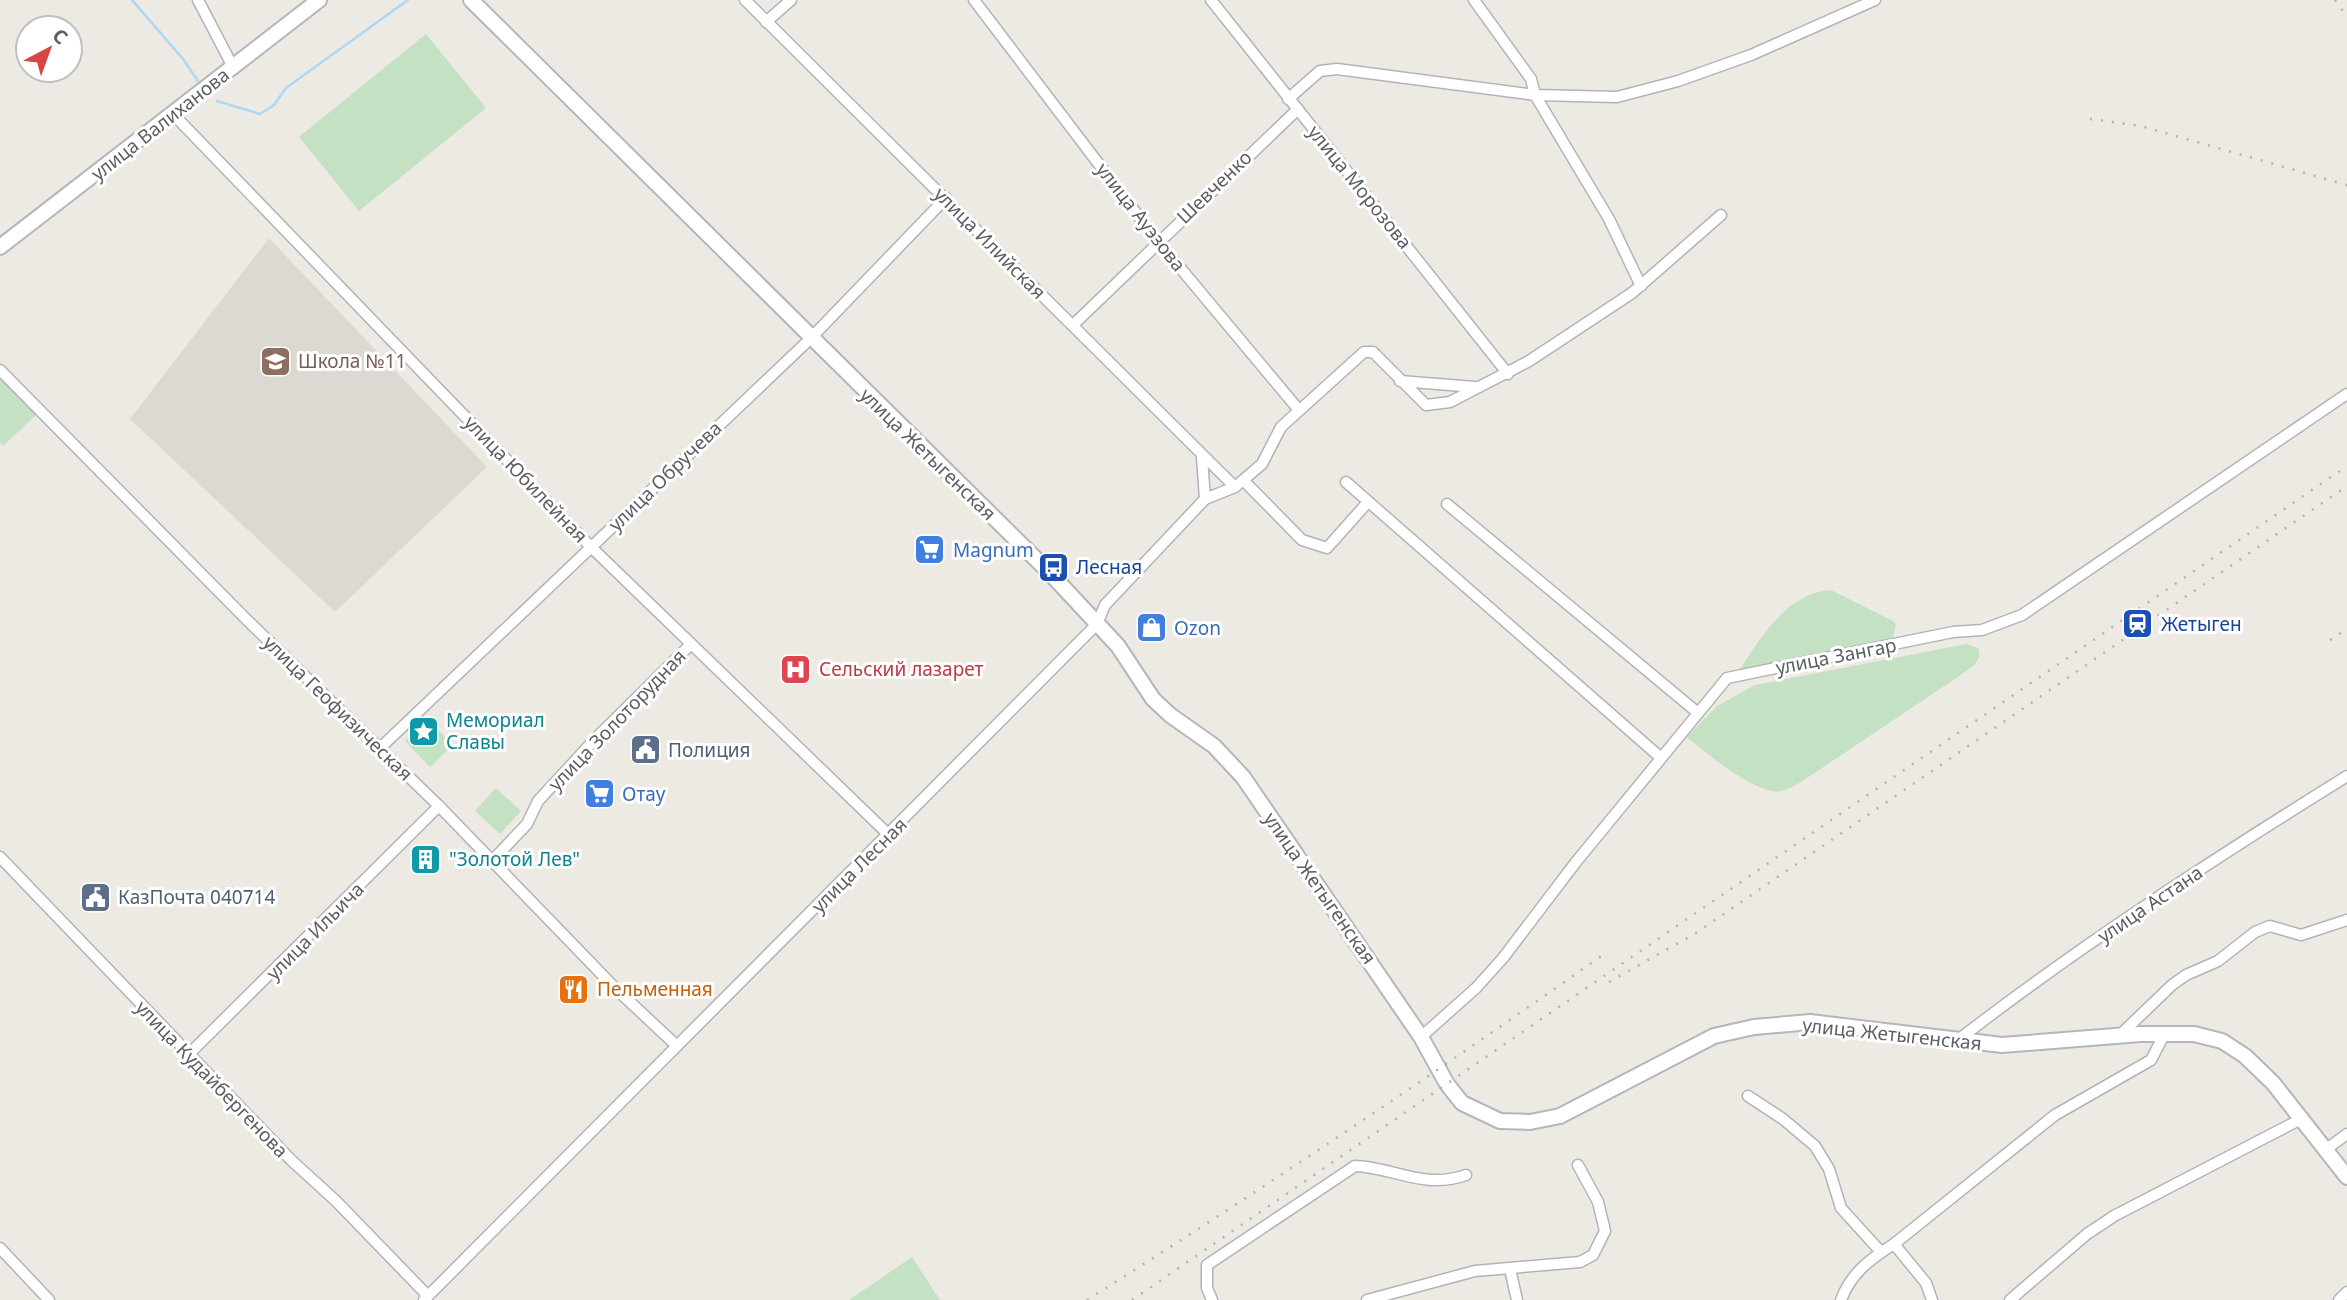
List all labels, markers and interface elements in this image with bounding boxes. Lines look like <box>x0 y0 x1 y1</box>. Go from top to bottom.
north arrow <box>14 14 84 84</box>
text: С <box>47 22 73 50</box>
street label: улица Валиханова <box>85 62 235 186</box>
street label: улица Морозова <box>1302 120 1418 254</box>
street label: Шевченко <box>1171 145 1257 229</box>
street label: улица Ауэзова <box>1090 157 1192 277</box>
street label: улица Илийская <box>928 181 1052 305</box>
school or university icon: Школа №11 <box>258 344 292 378</box>
place label: Школа №11 <box>298 348 406 374</box>
street label: улица Жетыгенская <box>854 382 1002 526</box>
street label: улица Юбилейная <box>458 410 594 548</box>
street label: улица Обручева <box>603 415 727 537</box>
supermarket icon: Magnum <box>913 533 947 567</box>
place label: Magnum <box>953 537 1034 563</box>
bus stop icon: Лесная <box>1036 550 1070 584</box>
place label: Лесная <box>1076 554 1142 580</box>
station icon: Жетыген <box>2121 607 2155 641</box>
shop icon: Ozon <box>1134 611 1168 645</box>
place label: Жетыген <box>2161 611 2242 637</box>
place label: Ozon <box>1174 615 1221 641</box>
street label: улица Геофизическая <box>258 630 418 786</box>
street label: улица Зангар <box>1773 632 1899 680</box>
street label: улица Золоторудная <box>542 643 692 797</box>
hospital icon: Сельский лазарет <box>779 652 813 686</box>
place label: Сельский лазарет <box>819 656 984 682</box>
place label: Мемориал Славы <box>446 707 545 755</box>
place icon: Мемориал Славы <box>406 714 440 748</box>
public building icon: Полиция <box>628 733 662 767</box>
place label: Полиция <box>668 737 751 763</box>
supermarket icon: Отау <box>582 777 616 811</box>
place label: Отау <box>622 781 666 807</box>
street label: улица Жетыгенская <box>1258 807 1382 969</box>
street label: улица Лесная <box>806 812 912 918</box>
building icon: "Золотой Лев" <box>409 842 443 876</box>
place label: "Золотой Лев" <box>449 846 580 872</box>
street label: улица Астана <box>2092 859 2208 949</box>
street label: улица Ильича <box>260 876 370 986</box>
public building icon: КазПочта 040714 <box>78 880 112 914</box>
place label: КазПочта 040714 <box>118 884 275 910</box>
restaurant icon: Пельменная <box>557 972 591 1006</box>
place label: Пельменная <box>597 976 713 1002</box>
street label: улица Кудайбергенова <box>130 995 294 1163</box>
street label: улица Жетыгенская <box>1801 1012 1983 1056</box>

